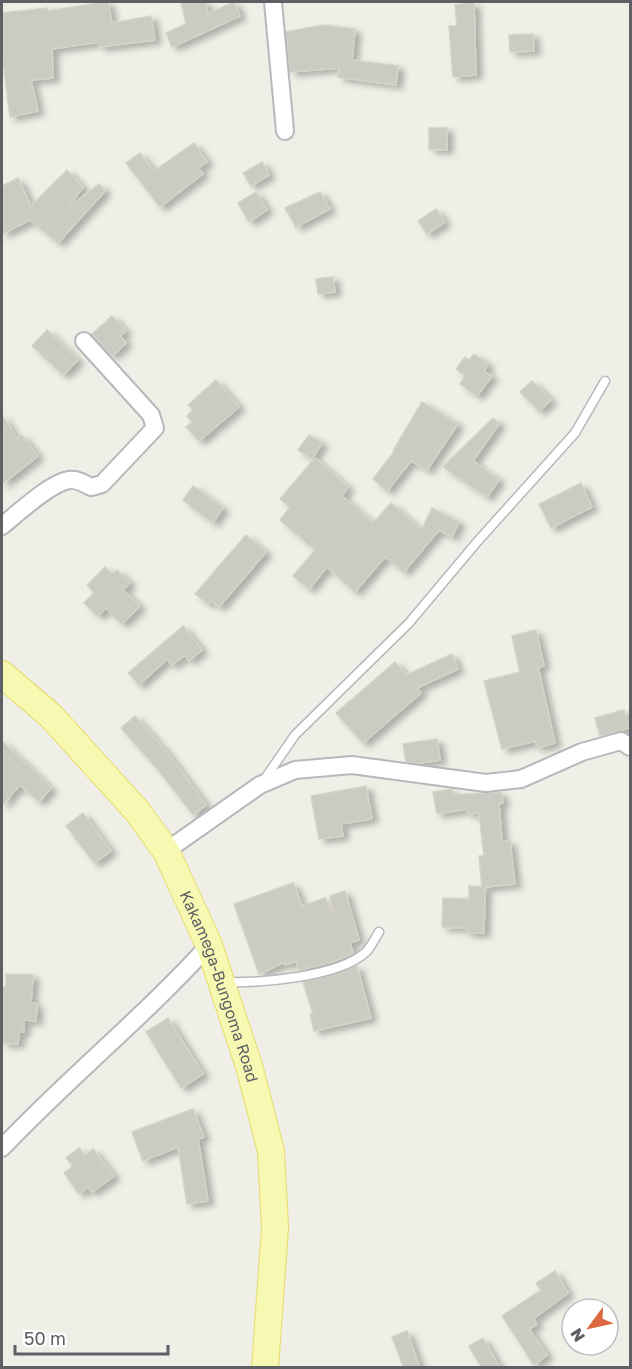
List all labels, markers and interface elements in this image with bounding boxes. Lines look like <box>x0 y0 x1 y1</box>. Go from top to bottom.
street label: Kakamega-Bungoma Road <box>175 887 263 1084</box>
north arrow <box>560 1297 620 1357</box>
scale bar <box>15 1318 168 1356</box>
text: N <box>566 1325 589 1346</box>
text: 50 m <box>24 1327 66 1349</box>

